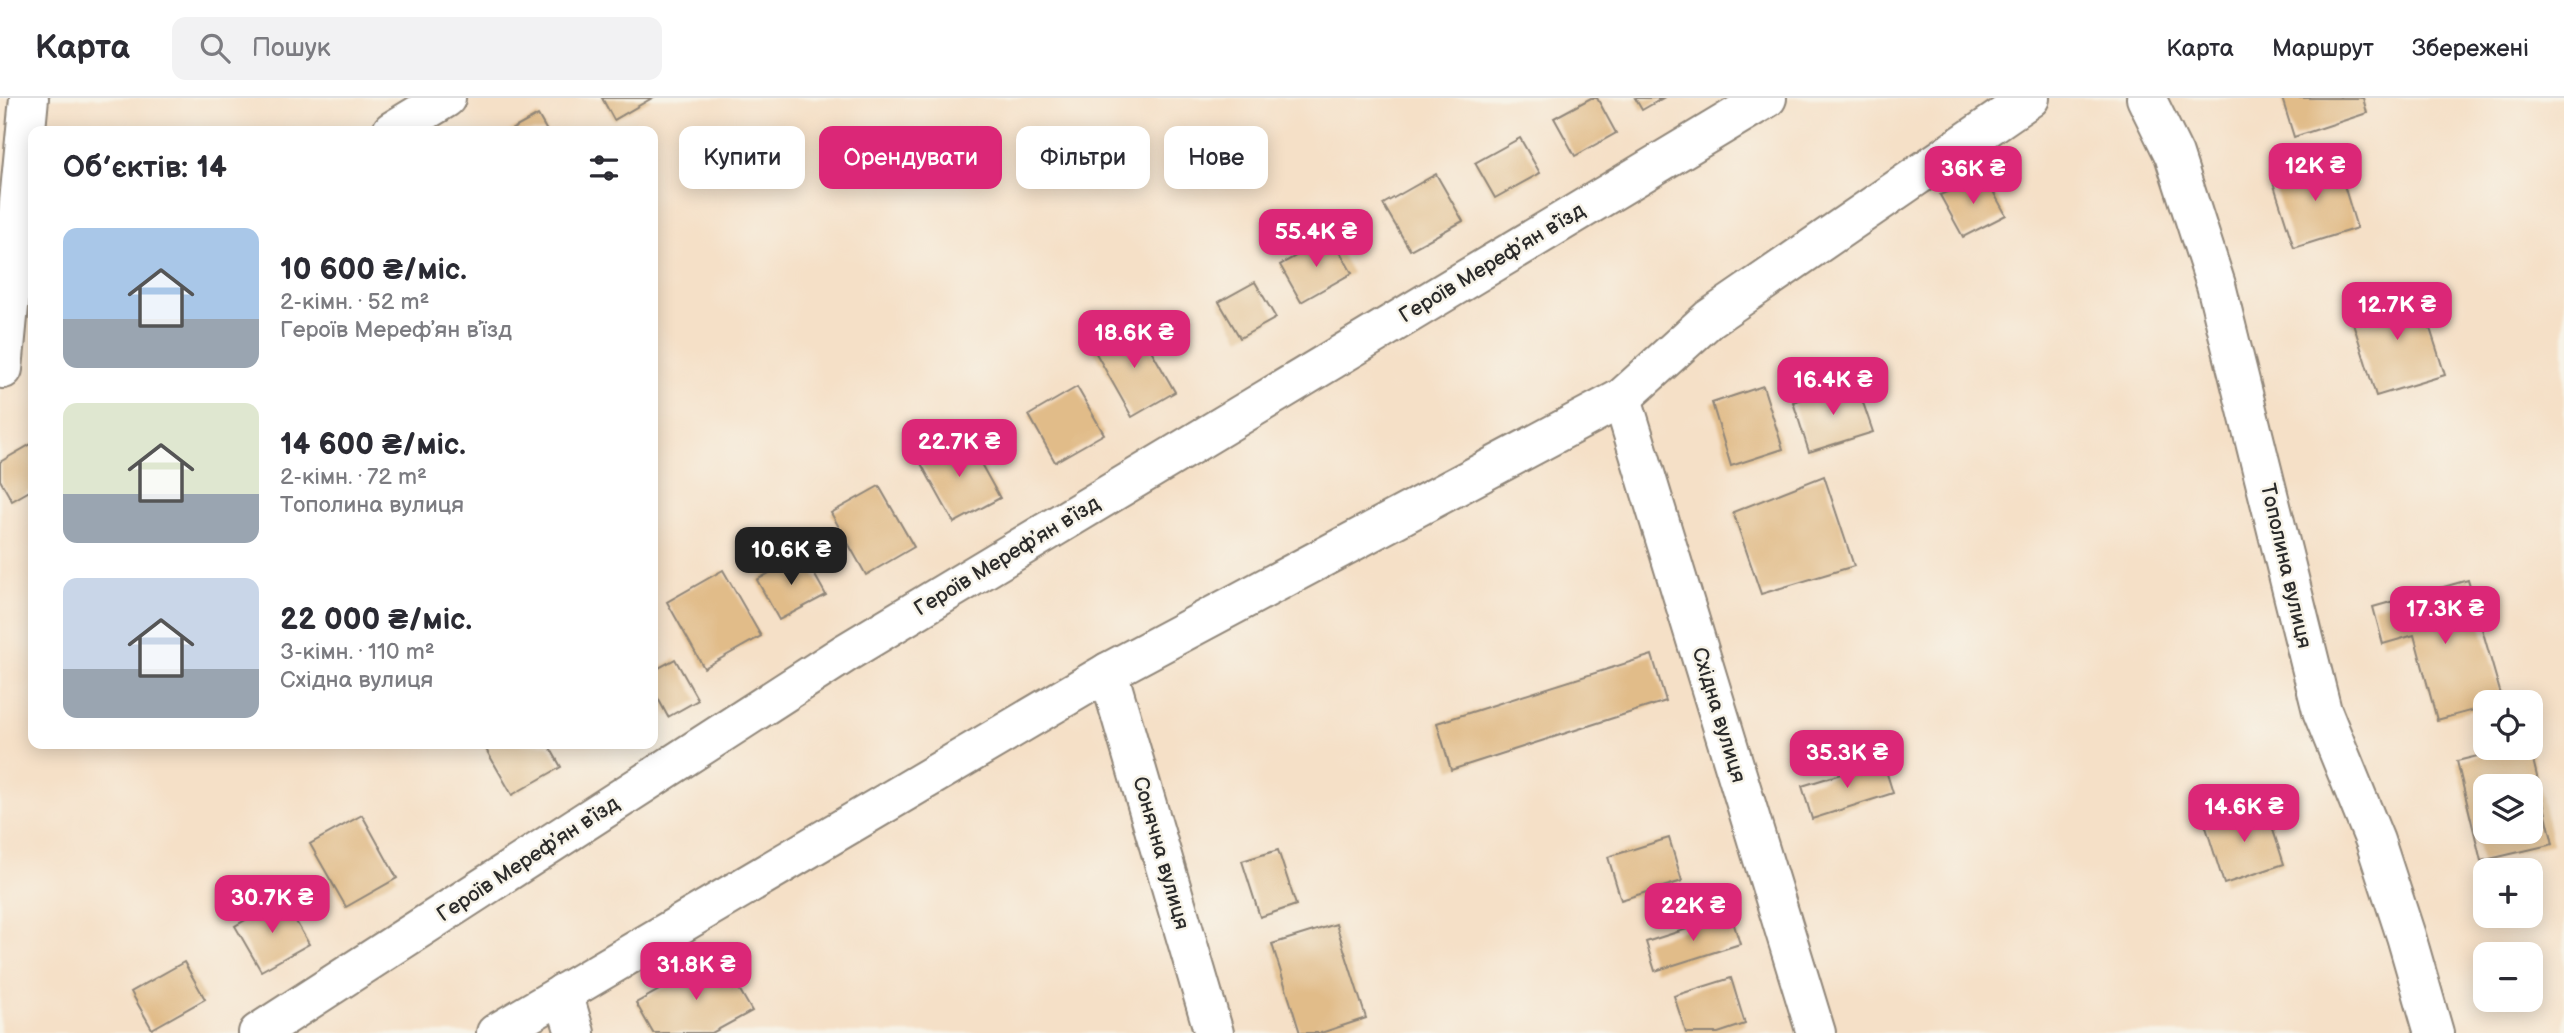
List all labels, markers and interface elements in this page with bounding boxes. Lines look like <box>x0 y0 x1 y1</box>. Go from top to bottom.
search box <box>172 17 662 80</box>
text: Карта <box>35 28 130 68</box>
icon: search <box>196 29 234 67</box>
text: Пошук <box>252 33 331 64</box>
text: Карта <box>2166 34 2234 63</box>
text: Маршрут <box>2272 34 2374 63</box>
text: Збережені <box>2412 34 2529 63</box>
chip: Купити <box>679 126 805 189</box>
chip: Орендувати <box>819 126 1002 189</box>
chip: Фільтри <box>1016 126 1150 189</box>
chip: Нове <box>1164 126 1268 189</box>
pin: 12K ₴ <box>2266 144 2364 203</box>
pin: 36K ₴ <box>1924 146 2022 206</box>
icon: filters <box>585 149 623 187</box>
text: Об’єктів: 14 <box>63 150 227 186</box>
text: 12K ₴ <box>2285 152 2345 180</box>
text: 36K ₴ <box>1941 155 2005 183</box>
street label: Героїв Мерефʼян вʼїзд <box>1395 198 1589 328</box>
pin: 55.4K ₴ <box>1251 209 1381 269</box>
text: 55.4K ₴ <box>1275 218 1357 246</box>
text: 10 600 ₴/міс. <box>280 252 467 288</box>
icon: home <box>119 256 203 340</box>
pin: 12.7K ₴ <box>2332 282 2462 342</box>
text: 2-кімн. · 52 m² <box>280 288 429 316</box>
text: 12.7K ₴ <box>2358 291 2436 319</box>
pin: 18.6K ₴ <box>1069 310 1199 370</box>
text: Героїв Мерефʼян вʼїзд <box>280 316 512 344</box>
text: 18.6K ₴ <box>1094 319 1174 347</box>
pin: 16.4K ₴ <box>1768 358 1898 417</box>
text: 16.4K ₴ <box>1793 366 1873 394</box>
pin: 22.7K ₴ <box>894 420 1024 479</box>
text: 14 600 ₴/міс. <box>280 427 466 463</box>
text: 22.7K ₴ <box>918 428 1000 456</box>
icon: home <box>119 431 203 515</box>
text: 2-кімн. · 72 m² <box>280 463 427 491</box>
street label: Тополина вулиця <box>2255 481 2317 651</box>
text: Тополина вулиця <box>280 491 464 519</box>
street label: Героїв Мерефʼян вʼїзд <box>910 491 1104 621</box>
pin: 10.6K ₴ <box>726 528 856 587</box>
text: 10.6K ₴ <box>751 536 831 564</box>
pin: 17.3K ₴ <box>2380 587 2510 646</box>
text: 17.3K ₴ <box>2406 595 2484 623</box>
text: 22 000 ₴/міс. <box>280 602 472 638</box>
icon: home <box>119 606 203 690</box>
text: 3-кімн. · 110 m² <box>280 638 435 666</box>
street label: Східна вулиця <box>1687 644 1751 786</box>
text: Східна вулиця <box>280 666 433 694</box>
map controls <box>2473 690 2543 1012</box>
button: locate <box>2473 690 2543 760</box>
pin: 35.3K ₴ <box>1782 730 1912 790</box>
text: 35.3K ₴ <box>1806 739 1888 767</box>
street label: Сонячна вулиця <box>1127 774 1195 932</box>
button: layers <box>2473 774 2543 844</box>
pin: 14.6K ₴ <box>2179 784 2309 844</box>
street label: Героїв Мерефʼян вʼїзд <box>432 791 624 927</box>
text: 14.6K ₴ <box>2204 793 2284 821</box>
button: + <box>2473 858 2543 928</box>
pin: 30.7K ₴ <box>207 876 337 935</box>
text: 30.7K ₴ <box>231 884 313 912</box>
pin: 22K ₴ <box>1644 884 1742 943</box>
text: 22K ₴ <box>1661 892 1725 920</box>
pin: 31.8K ₴ <box>631 942 761 1002</box>
button: − <box>2473 942 2543 1012</box>
text: 31.8K ₴ <box>656 951 736 979</box>

